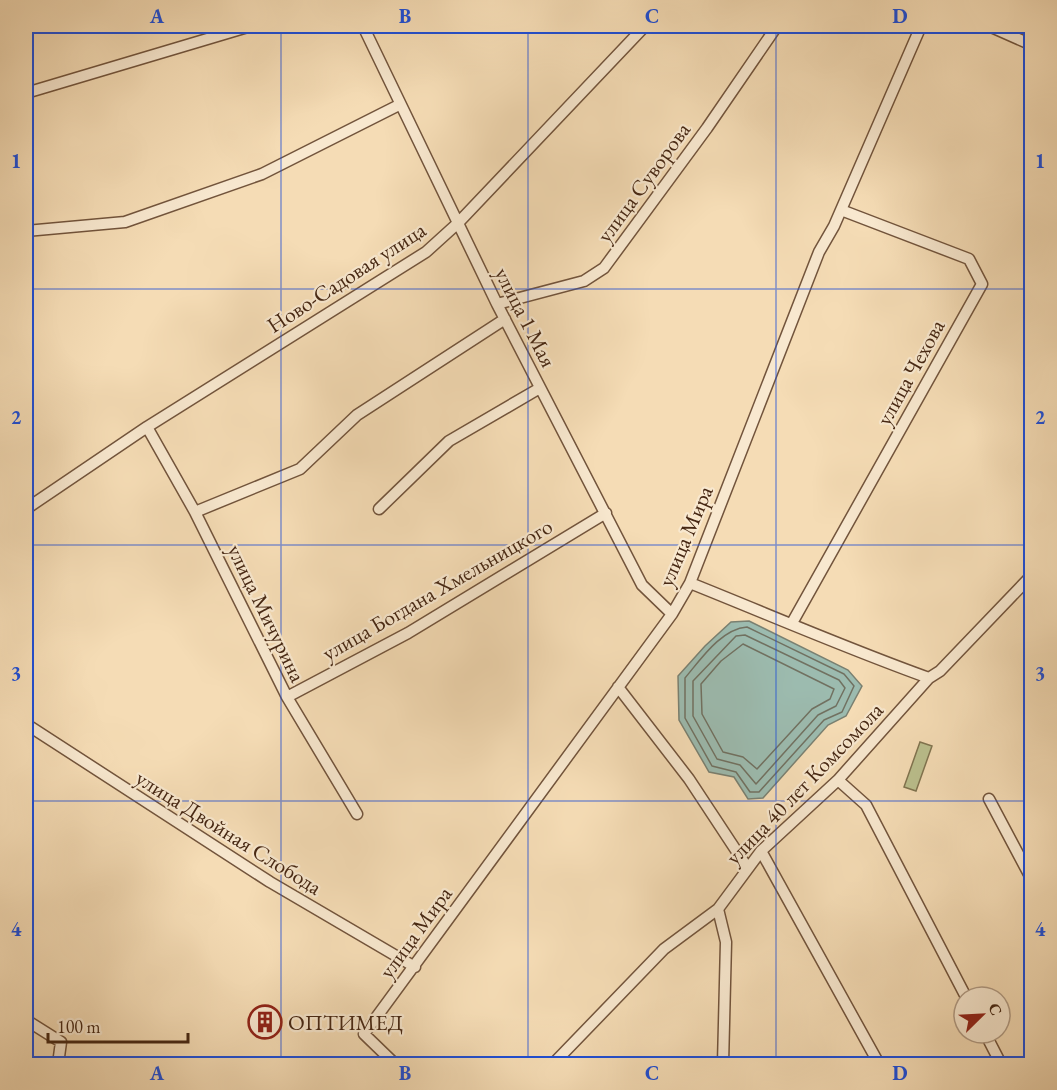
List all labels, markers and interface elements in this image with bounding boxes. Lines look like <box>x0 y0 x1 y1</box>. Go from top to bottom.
text: A <box>149 3 165 29</box>
text: B <box>399 3 411 29</box>
text: C <box>645 3 659 29</box>
text: D <box>892 3 908 29</box>
street label: улица Суворова <box>590 116 697 248</box>
text: 1 <box>11 148 21 174</box>
text: 1 <box>1035 148 1045 174</box>
street label: Ново-Садовая улица <box>261 215 431 340</box>
street label: улица 1 Мая <box>488 262 563 372</box>
street label: улица Чехова <box>869 314 952 430</box>
text: 2 <box>11 404 22 430</box>
text: 2 <box>1035 404 1046 430</box>
street label: улица Мира <box>651 481 720 591</box>
street label: улица Богдана Хмельницкого <box>317 511 558 667</box>
street label: улица Мичурина <box>221 539 313 687</box>
text: 3 <box>11 660 21 686</box>
text: 3 <box>1035 660 1045 686</box>
street label: улица 40 лет Комсомола <box>719 696 890 871</box>
street label: улица Двойная Слобода <box>130 763 327 902</box>
street label: улица Мира <box>372 880 459 984</box>
text: 4 <box>11 916 22 942</box>
text: 4 <box>1035 916 1046 942</box>
north arrow <box>952 985 1012 1045</box>
text: С <box>983 1000 1007 1019</box>
building icon: ОПТИМЕД <box>247 1004 283 1040</box>
scale bar <box>48 1006 188 1044</box>
place label: ОПТИМЕД <box>288 1008 403 1037</box>
text: 100 m <box>57 1015 101 1038</box>
text: A <box>149 1060 165 1086</box>
text: B <box>399 1060 411 1086</box>
text: C <box>645 1060 659 1086</box>
text: D <box>892 1060 908 1086</box>

